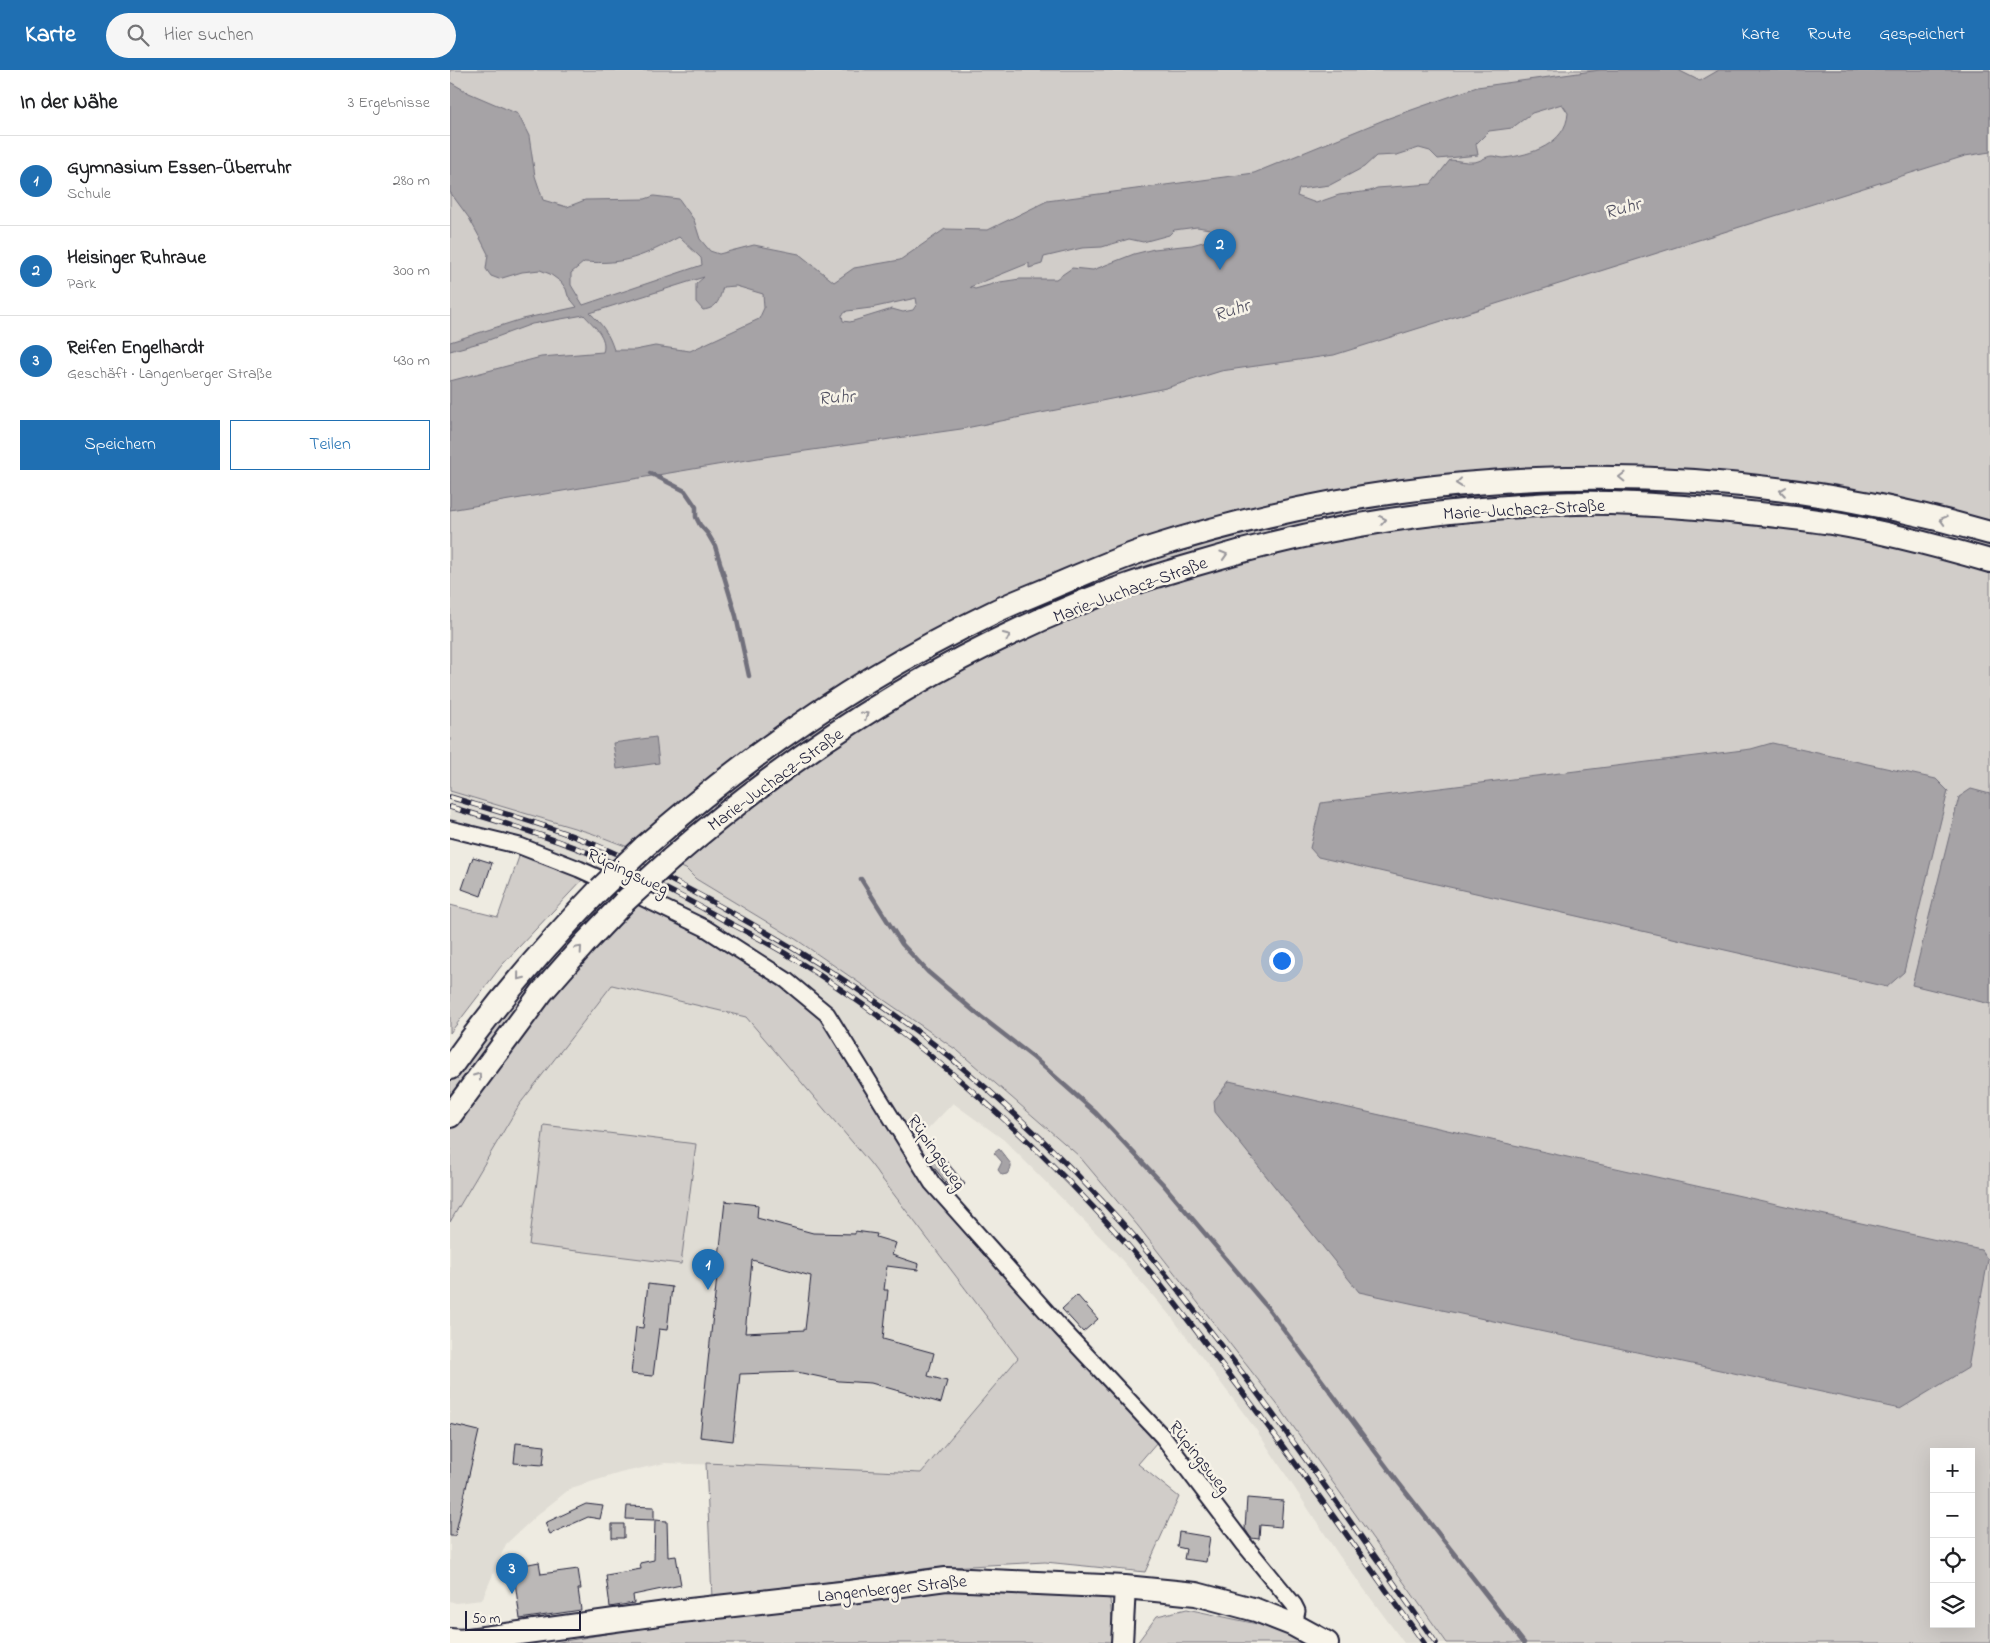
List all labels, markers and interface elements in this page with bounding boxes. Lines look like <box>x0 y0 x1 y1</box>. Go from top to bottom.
search box <box>106 13 456 58</box>
text: Karte <box>25 18 76 53</box>
icon: search <box>124 21 152 49</box>
text: Hier suchen <box>164 22 253 49</box>
text: Karte <box>1741 22 1779 48</box>
text: Route <box>1807 22 1851 48</box>
text: Gespeichert <box>1879 22 1965 48</box>
text: In der Nähe <box>20 88 118 118</box>
text: 3 Ergebnisse <box>348 91 430 115</box>
text: Gymnasium Essen-Überruhr <box>67 155 291 182</box>
text: 1 <box>33 169 39 193</box>
text: 280 m <box>393 169 430 193</box>
text: Schule <box>67 182 111 206</box>
water label: Ruhr <box>1602 191 1646 227</box>
pin: 2 <box>1204 229 1236 270</box>
text: Heisinger Ruhraue <box>67 245 206 272</box>
text: 2 <box>32 259 40 283</box>
text: 300 m <box>393 259 430 283</box>
text: Park <box>67 272 96 296</box>
water label: Ruhr <box>1210 293 1255 330</box>
text: Reifen Engelhardt <box>67 335 204 362</box>
text: 3 <box>33 349 39 373</box>
text: 430 m <box>393 349 430 373</box>
text: Geschäft · Langenberger Straße <box>67 362 272 386</box>
water label: Ruhr <box>817 384 857 413</box>
button: Speichern <box>20 420 220 470</box>
button: Teilen <box>230 420 430 470</box>
one-way arrow <box>1617 472 1625 482</box>
one-way arrow <box>1455 478 1463 489</box>
one-way arrow <box>1779 486 1788 496</box>
street label: Marie-Juchacz-Straße <box>1442 494 1607 528</box>
one-way arrow <box>1939 515 1948 526</box>
one-way arrow <box>1378 516 1387 526</box>
street label: Marie-Juchacz-Straße <box>1050 551 1212 631</box>
one-way arrow <box>1220 551 1228 561</box>
one-way arrow <box>1002 632 1011 643</box>
one-way arrow <box>859 712 868 721</box>
street label: Marie-Juchacz-Straße <box>703 722 850 839</box>
street label: Rüpingsweg <box>582 843 672 904</box>
one-way arrow <box>573 946 582 955</box>
your location <box>1269 948 1295 974</box>
one-way arrow <box>516 971 525 980</box>
one-way arrow <box>472 1073 481 1082</box>
street label: Rüpingsweg <box>899 1110 971 1197</box>
pin: 1 <box>692 1249 724 1290</box>
street label: Rüpingsweg <box>1161 1416 1236 1501</box>
map controls <box>1930 1448 1975 1628</box>
button: + <box>1930 1448 1975 1493</box>
button: − <box>1930 1493 1975 1538</box>
button: locate <box>1930 1538 1975 1583</box>
pin: 3 <box>496 1553 528 1594</box>
street label: Langenberger Straße <box>816 1569 969 1612</box>
button: layers <box>1930 1583 1975 1628</box>
scale bar <box>465 1608 581 1631</box>
text: 50 m <box>472 1609 500 1630</box>

